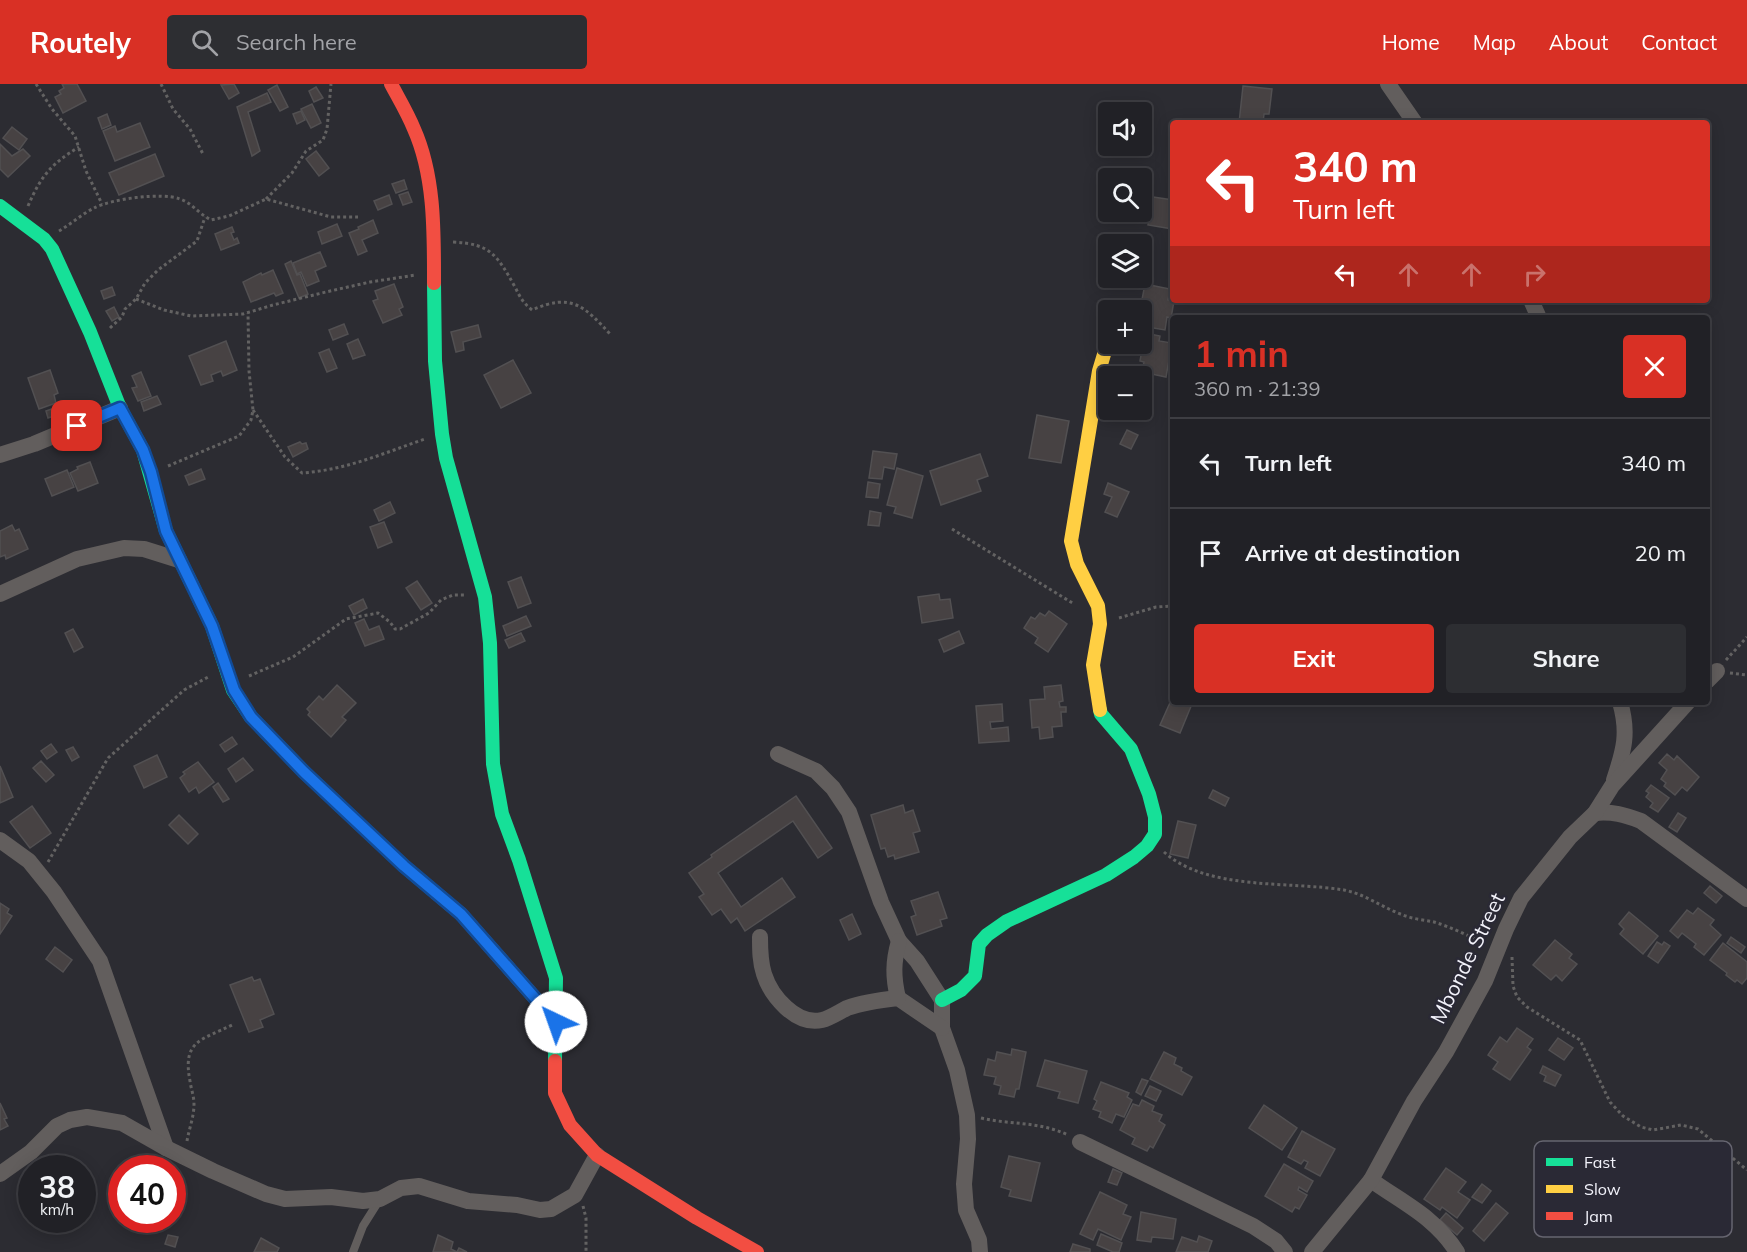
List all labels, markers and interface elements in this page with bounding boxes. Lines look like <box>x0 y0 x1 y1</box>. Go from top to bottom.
search box <box>167 15 587 69</box>
text: Routely <box>30 25 131 60</box>
icon: search <box>188 26 221 59</box>
text: Search here <box>236 28 357 56</box>
text: Home <box>1382 29 1440 55</box>
text: Map <box>1473 29 1516 55</box>
text: About <box>1549 29 1608 55</box>
text: Contact <box>1641 29 1717 55</box>
map controls <box>1098 102 1152 420</box>
button: sound <box>1098 102 1152 156</box>
text: 340 m <box>1293 140 1418 193</box>
icon: left <box>1194 144 1272 222</box>
button: search <box>1098 168 1152 222</box>
text: Turn left <box>1293 192 1395 226</box>
button: layers <box>1098 234 1152 288</box>
icon: left <box>1329 258 1362 291</box>
icon: ahead <box>1392 258 1425 291</box>
icon: ahead <box>1455 258 1488 291</box>
icon: right <box>1518 258 1551 291</box>
button: + <box>1098 300 1152 354</box>
text: 1 min <box>1194 331 1289 376</box>
button: close <box>1623 335 1686 398</box>
button: − <box>1098 366 1152 420</box>
text: 360 m · 21:39 <box>1194 376 1320 401</box>
pin <box>51 400 102 451</box>
icon: arrive <box>60 409 93 442</box>
icon: left <box>1194 447 1227 480</box>
text: Turn left <box>1245 449 1332 477</box>
text: 340 m <box>1621 449 1686 477</box>
icon: arrive <box>1194 537 1227 570</box>
text: Arrive at destination <box>1245 539 1460 567</box>
text: 20 m <box>1635 539 1686 567</box>
button: Exit <box>1194 624 1434 693</box>
button: Share <box>1446 624 1686 693</box>
street label: Mbonde Street <box>1424 888 1510 1028</box>
position arrow <box>524 990 588 1054</box>
legend <box>1534 1141 1732 1237</box>
text: Fast <box>1584 1152 1616 1172</box>
speed limit sign: 40 <box>108 1155 186 1233</box>
text: 38 <box>39 1168 75 1206</box>
text: Slow <box>1584 1179 1621 1199</box>
text: km/h <box>40 1200 74 1219</box>
text: Jam <box>1584 1206 1613 1226</box>

